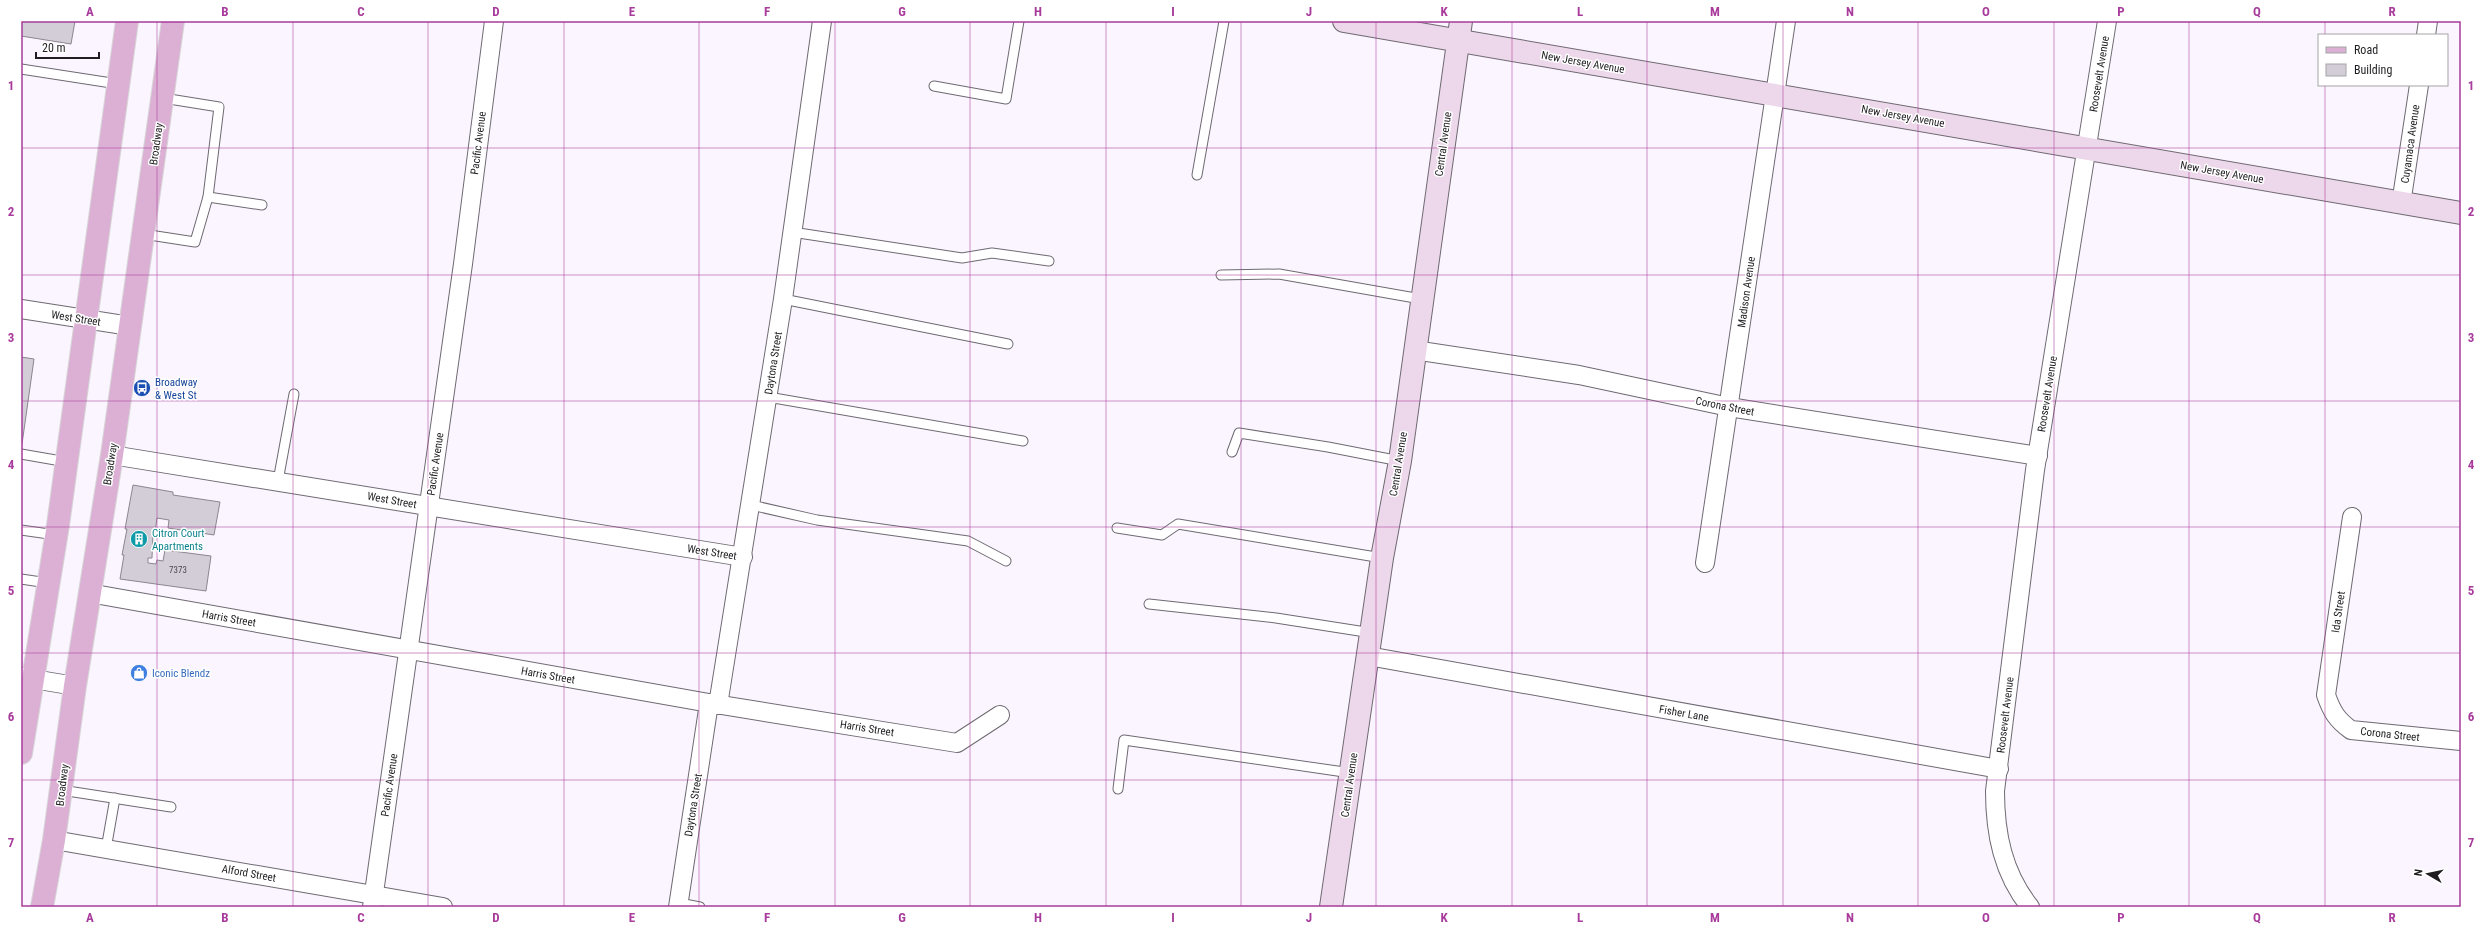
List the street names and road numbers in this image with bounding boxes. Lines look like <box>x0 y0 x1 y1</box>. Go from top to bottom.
street label: Roosevelt Avenue <box>2087 35 2112 113</box>
street label: New Jersey Avenue <box>1540 49 1626 76</box>
street label: New Jersey Avenue <box>1860 103 1946 130</box>
street label: Cuyamaca Avenue <box>2399 104 2422 184</box>
street label: Pacific Avenue <box>468 111 489 175</box>
street label: Central Avenue <box>1433 111 1454 177</box>
street label: Broadway <box>147 122 166 166</box>
street label: New Jersey Avenue <box>2179 159 2265 186</box>
street label: Madison Avenue <box>1735 256 1758 328</box>
street label: West Street <box>50 308 102 329</box>
street label: Daytona Street <box>762 331 785 396</box>
street label: Roosevelt Avenue <box>2035 355 2060 433</box>
street label: Corona Street <box>1694 394 1755 419</box>
street label: Central Avenue <box>1387 431 1410 497</box>
street label: Pacific Avenue <box>425 432 446 496</box>
street label: Broadway <box>101 442 120 486</box>
street label: West Street <box>366 490 418 511</box>
street label: West Street <box>686 542 738 563</box>
street label: Ida Street <box>2329 590 2348 634</box>
street label: Harris Street <box>201 607 257 630</box>
street label: Harris Street <box>520 664 576 687</box>
street label: Roosevelt Avenue <box>1994 676 2017 754</box>
street label: Fisher Lane <box>1658 703 1710 724</box>
street label: Harris Street <box>839 718 895 739</box>
street label: Corona Street <box>2360 725 2420 744</box>
street label: Central Avenue <box>1339 752 1360 818</box>
street label: Pacific Avenue <box>379 753 400 817</box>
street label: Broadway <box>53 763 72 807</box>
street label: Daytona Street <box>682 773 705 838</box>
street label: Alford Street <box>221 862 277 885</box>

